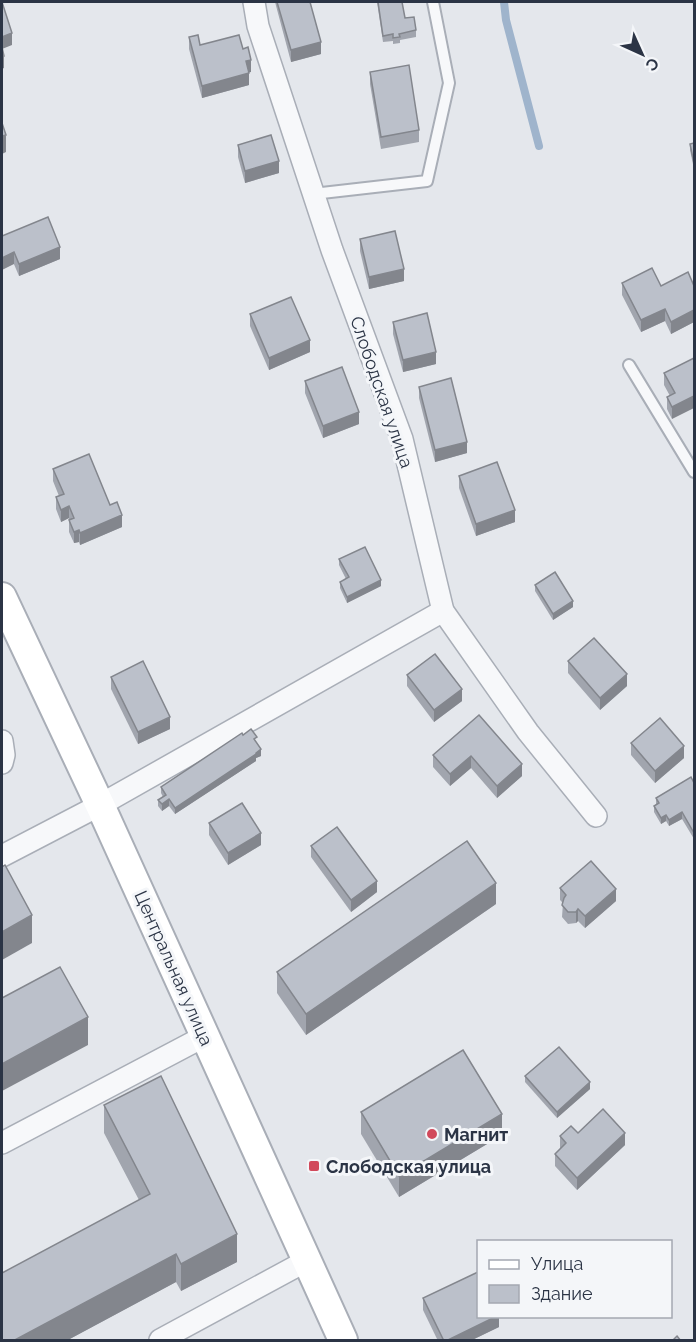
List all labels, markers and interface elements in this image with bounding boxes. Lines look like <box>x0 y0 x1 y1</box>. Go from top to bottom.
north arrow <box>612 24 672 84</box>
text: С <box>642 54 663 75</box>
street label: Слободская улица <box>346 314 418 470</box>
street label: Центральная улица <box>130 887 218 1049</box>
place label: Магнит <box>444 1124 508 1145</box>
marker: Магнит <box>425 1127 439 1141</box>
place label: Слободская улица <box>326 1156 491 1177</box>
marker: Слободская улица <box>307 1159 321 1173</box>
legend <box>477 1240 672 1318</box>
text: Улица <box>531 1253 583 1274</box>
text: Здание <box>531 1283 593 1304</box>

